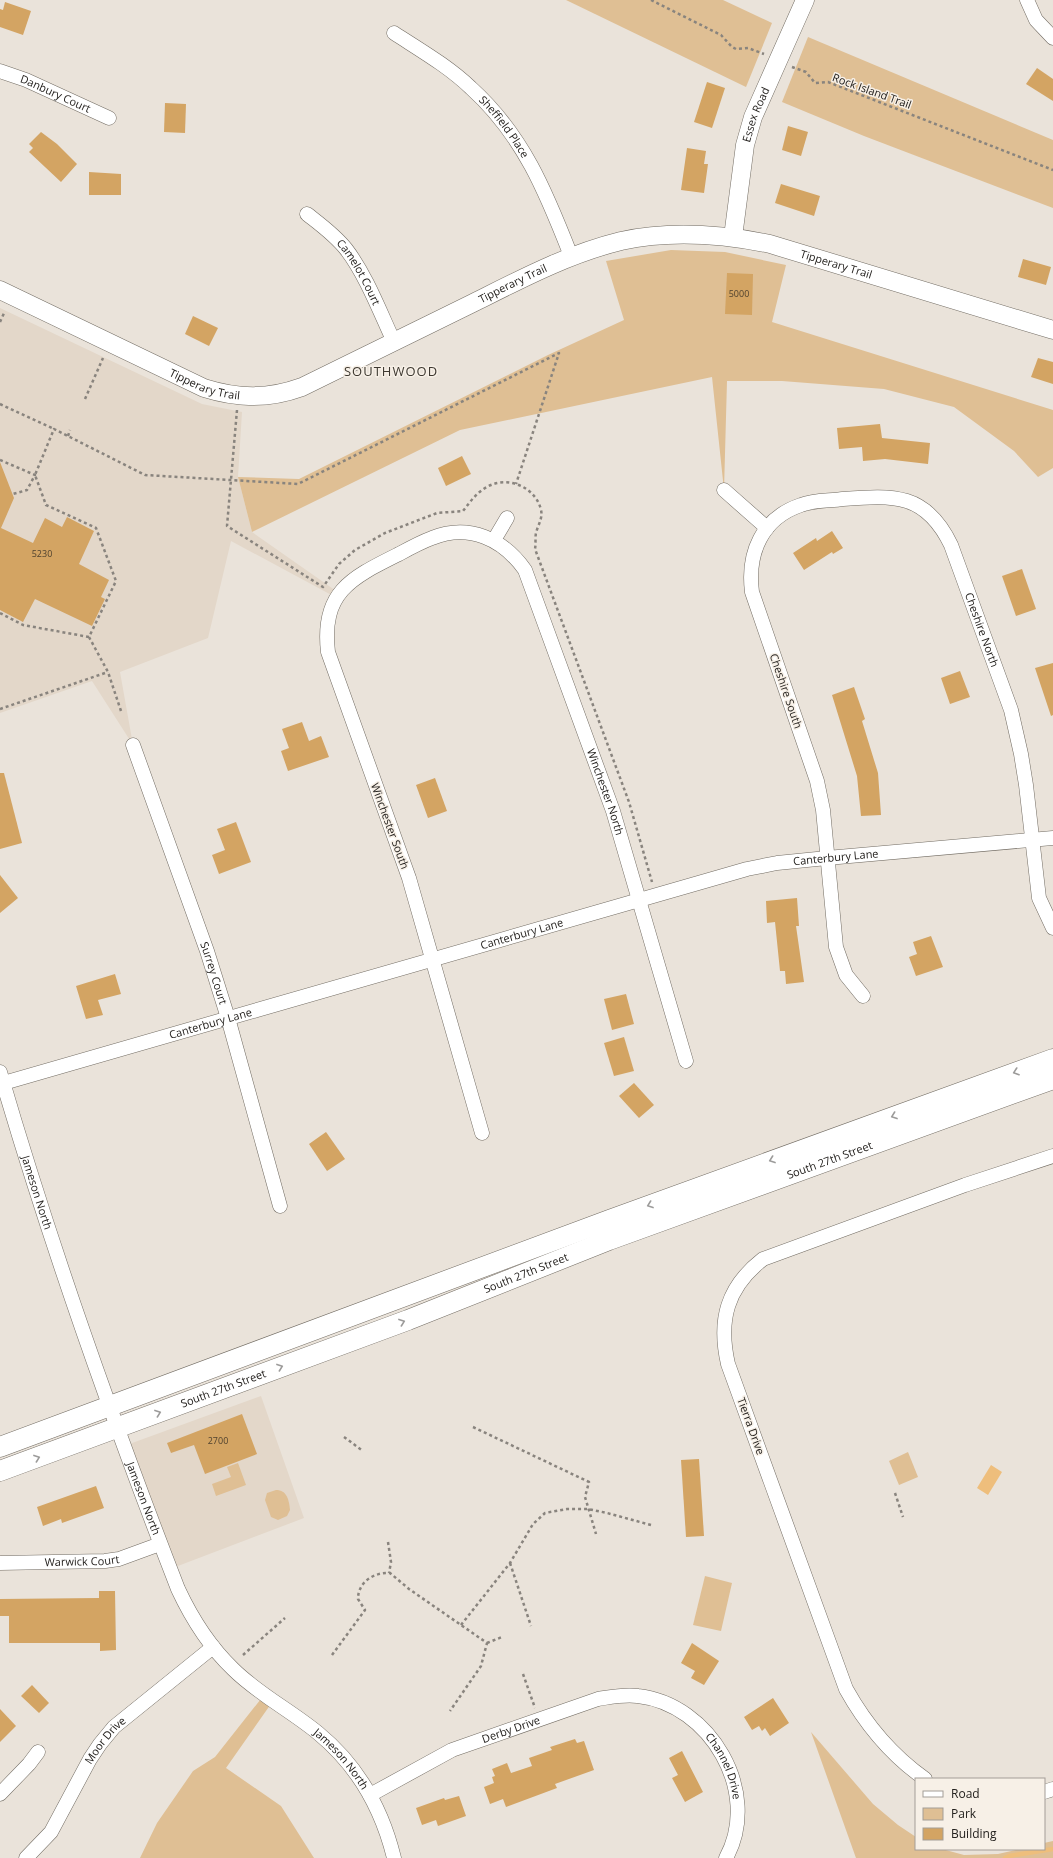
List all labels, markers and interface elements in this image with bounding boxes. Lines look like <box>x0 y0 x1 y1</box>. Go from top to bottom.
street label: Rock Island Trail <box>831 69 914 112</box>
street label: Danbury Court <box>19 71 93 116</box>
street label: Essex Road <box>738 85 772 144</box>
street label: Sheffield Place <box>476 92 533 160</box>
street label: Camelot Court <box>334 235 384 307</box>
street label: Tipperary Trail <box>799 246 874 282</box>
street label: Tipperary Trail <box>476 260 549 306</box>
house number: 5000 <box>729 287 749 300</box>
district label: SOUTHWOOD <box>344 362 438 380</box>
street label: Tipperary Trail <box>167 365 241 403</box>
house number: 5230 <box>32 547 52 560</box>
street label: Cheshire North <box>962 590 1003 669</box>
street label: Cheshire South <box>767 651 806 730</box>
street label: Winchester North <box>584 746 628 837</box>
street label: Winchester South <box>368 781 413 871</box>
street label: Canterbury Lane <box>792 845 879 868</box>
street label: Canterbury Lane <box>478 914 565 952</box>
street label: Surrey Court <box>197 939 231 1006</box>
street label: Canterbury Lane <box>167 1004 254 1042</box>
one-way arrow <box>1013 1067 1020 1076</box>
one-way arrow <box>890 1111 897 1119</box>
street label: South 27th Street <box>785 1137 874 1182</box>
street label: Jameson North <box>18 1152 56 1231</box>
one-way arrow <box>768 1156 775 1164</box>
one-way arrow <box>646 1201 653 1209</box>
street label: South 27th Street <box>481 1249 570 1296</box>
one-way arrow <box>399 1318 406 1327</box>
one-way arrow <box>277 1364 284 1372</box>
street label: South 27th Street <box>178 1365 268 1411</box>
street label: Tierra Drive <box>734 1395 769 1457</box>
one-way arrow <box>155 1409 162 1417</box>
house number: 2700 <box>208 1434 228 1447</box>
one-way arrow <box>33 1454 40 1462</box>
street label: Jameson North <box>123 1459 165 1537</box>
street label: Warwick Court <box>44 1551 120 1569</box>
street label: Derby Drive <box>480 1712 542 1746</box>
street label: Moor Drive <box>81 1713 128 1767</box>
street label: Jameson North <box>310 1724 373 1792</box>
street label: Channel Drive <box>702 1729 745 1800</box>
legend <box>915 1778 1045 1850</box>
text: Road <box>951 1785 980 1802</box>
text: Park <box>951 1805 977 1822</box>
text: Building <box>951 1825 997 1842</box>

